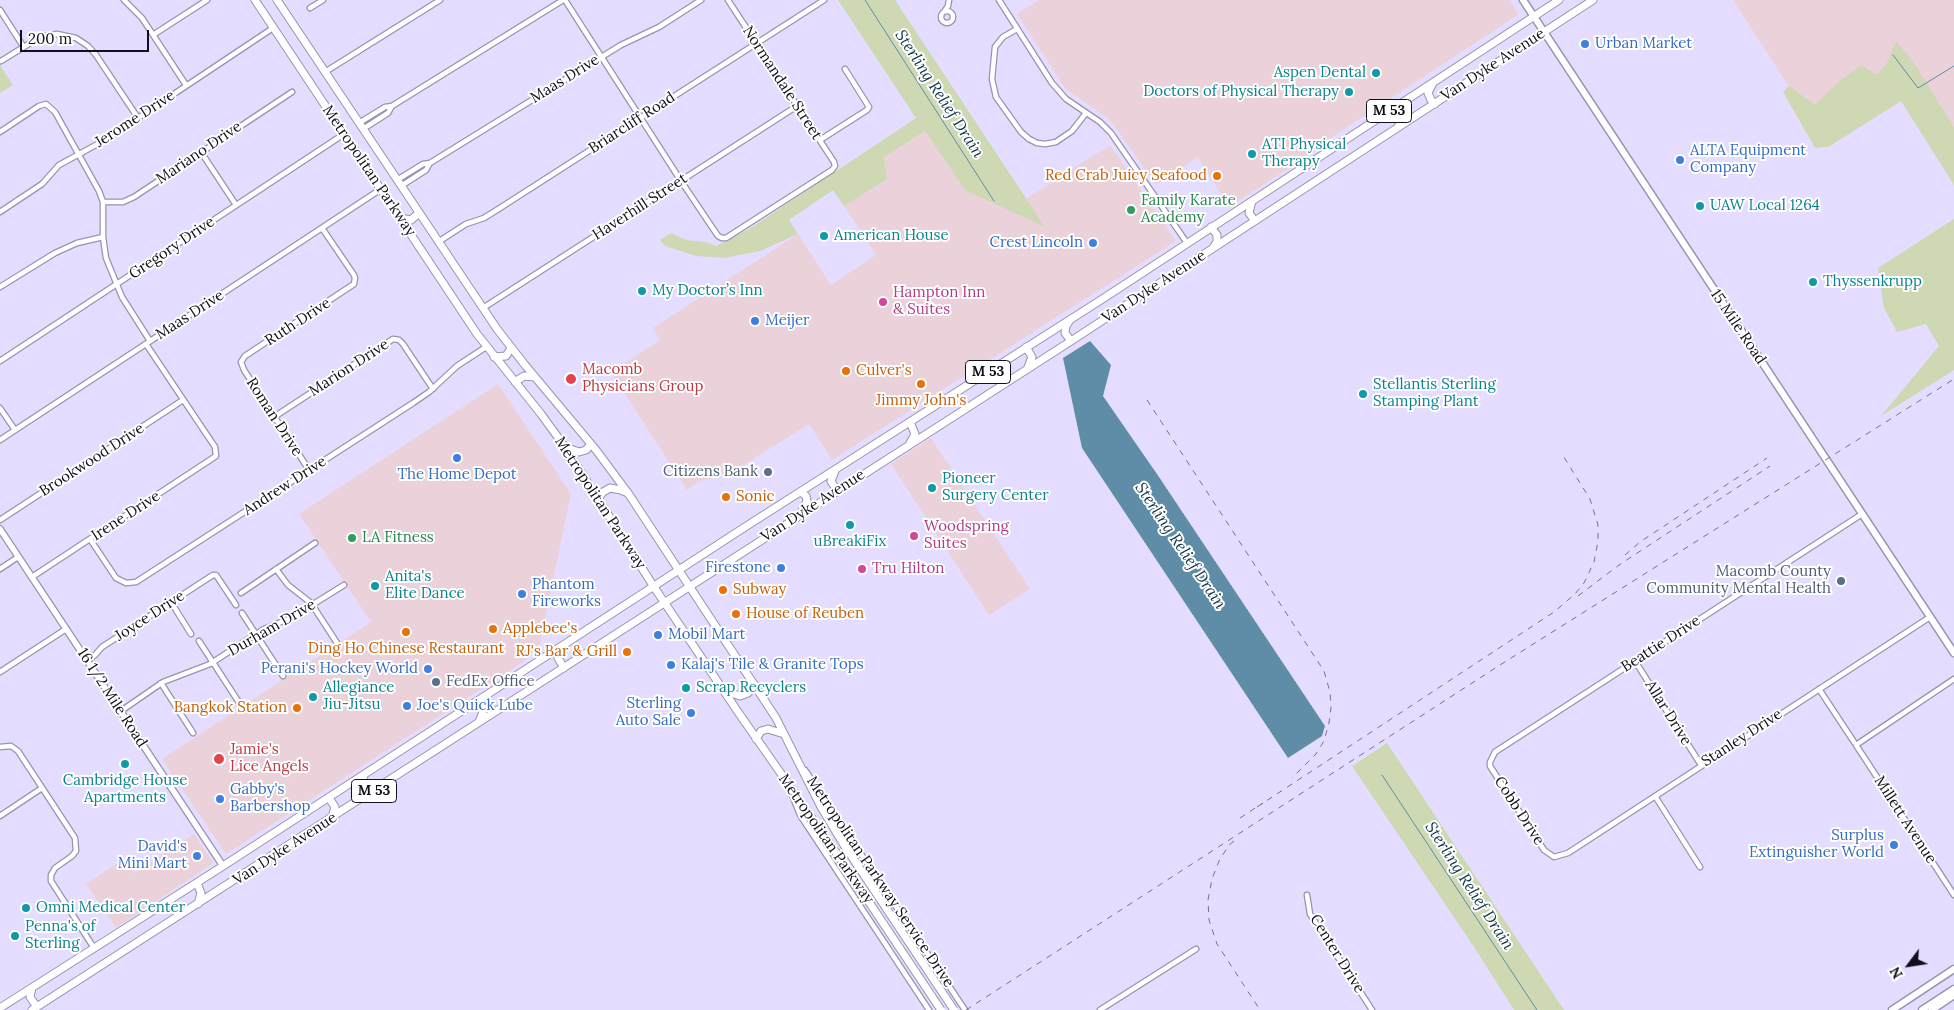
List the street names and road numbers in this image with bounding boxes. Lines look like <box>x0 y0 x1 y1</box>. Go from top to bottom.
street label: Normandale Street <box>738 23 826 143</box>
street label: Van Dyke Avenue <box>1438 25 1548 105</box>
street label: Maas Drive <box>527 51 603 107</box>
street label: Jerome Drive <box>92 86 178 152</box>
street label: Briarcliff Road <box>585 88 679 158</box>
road number: M 53 <box>1366 100 1412 122</box>
street label: Metropolitan Parkway <box>318 102 420 240</box>
street label: Mariano Drive <box>153 118 245 188</box>
street label: Haverhill Street <box>589 170 691 244</box>
street label: Gregory Drive <box>126 213 218 283</box>
street label: Van Dyke Avenue <box>1099 247 1209 327</box>
street label: Maas Drive <box>153 286 227 344</box>
street label: 15 Mile Road <box>1706 286 1770 368</box>
street label: Ruth Drive <box>262 294 334 350</box>
street label: Marion Drive <box>306 336 392 400</box>
road number: M 53 <box>966 361 1010 384</box>
street label: Roman Drive <box>242 374 306 460</box>
street label: Brookwood Drive <box>36 419 148 501</box>
street label: Metropolitan Parkway <box>550 433 650 573</box>
street label: Andrew Drive <box>240 452 330 520</box>
street label: Van Dyke Avenue <box>758 466 868 546</box>
street label: Irene Drive <box>88 487 164 545</box>
street label: Joyce Drive <box>112 587 188 645</box>
street label: Durham Drive <box>225 596 319 660</box>
street label: Beattie Drive <box>1618 612 1704 676</box>
street label: 16 1/2 Mile Road <box>73 645 151 751</box>
street label: Allar Drive <box>1641 677 1695 749</box>
street label: Stanley Drive <box>1698 705 1786 771</box>
street label: Metropolitan Parkway <box>774 771 878 907</box>
street label: Metropolitan Parkway Service Drive <box>802 773 958 991</box>
street label: Cobb Drive <box>1490 773 1548 849</box>
street label: Millett Avenue <box>1870 773 1940 867</box>
road number: M 53 <box>352 779 396 802</box>
street label: Van Dyke Avenue <box>230 809 340 889</box>
street label: Center Drive <box>1306 911 1368 997</box>

